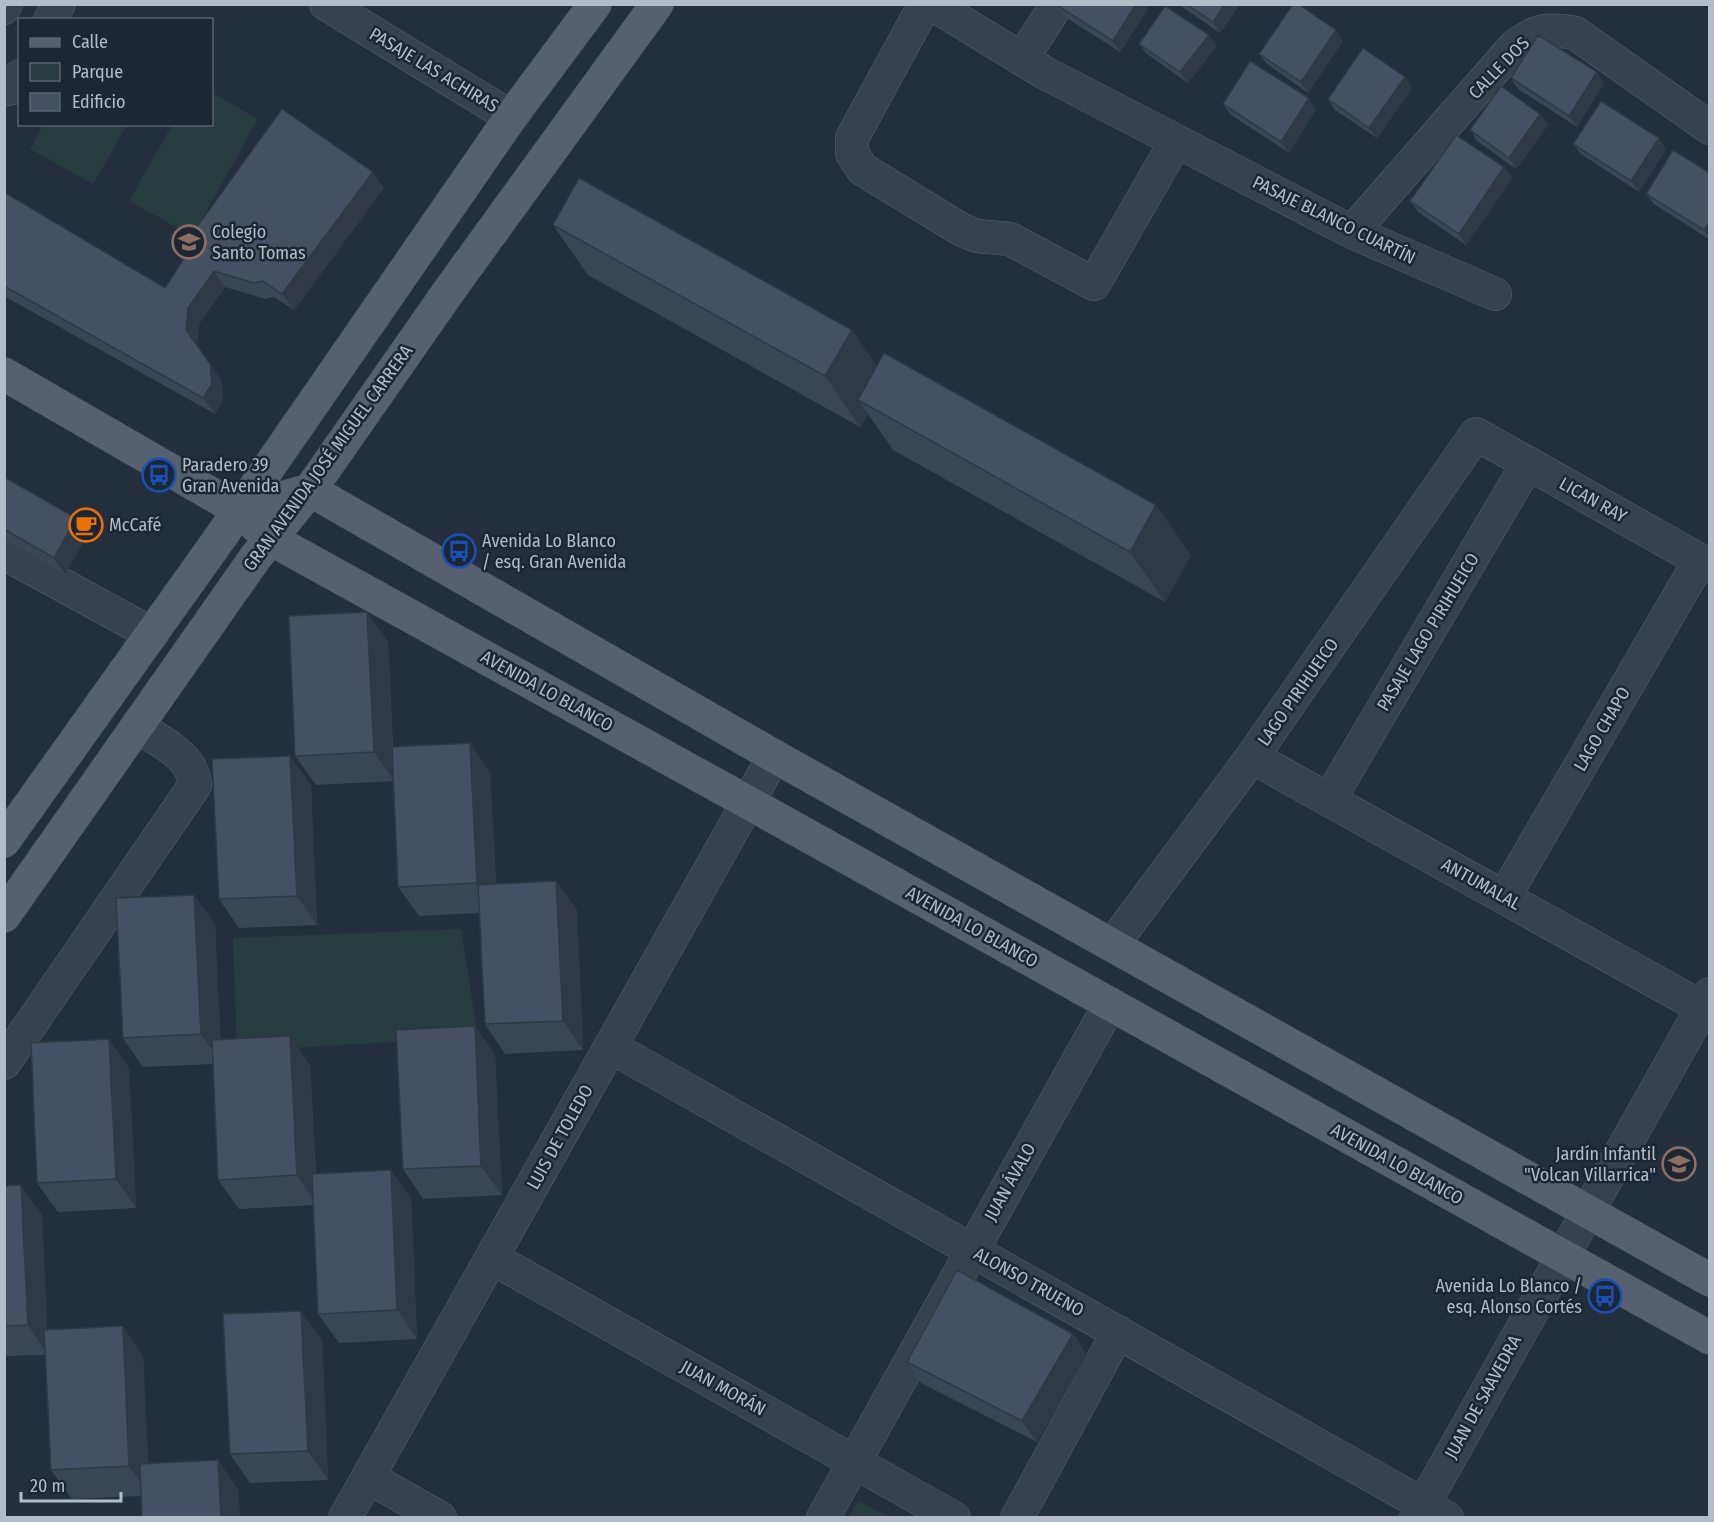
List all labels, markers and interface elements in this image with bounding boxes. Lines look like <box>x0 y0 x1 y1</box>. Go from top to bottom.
legend <box>18 18 213 126</box>
street label: PASAJE LAS ACHIRAS <box>366 23 503 117</box>
text: Calle <box>72 31 108 53</box>
street label: CALLE DOS <box>1464 32 1534 104</box>
text: Parque <box>72 61 123 83</box>
text: Edificio <box>72 91 125 113</box>
street label: PASAJE BLANCO CUARTÍN <box>1249 170 1419 269</box>
place label: Colegio Santo Tomas <box>212 221 306 264</box>
school or university icon: Colegio Santo Tomas <box>171 224 207 260</box>
street label: GRAN AVENIDA JOSÉ MIGUEL CARRERA <box>238 340 418 575</box>
place label: Paradero 39 Gran Avenida <box>182 454 280 497</box>
bus stop icon: Paradero 39 Gran Avenida <box>141 457 177 493</box>
street label: LICAN RAY <box>1555 472 1631 528</box>
cafe icon: McCafé <box>68 507 104 543</box>
place label: McCafé <box>109 514 162 536</box>
place label: Avenida Lo Blanco / esq. Gran Avenida <box>482 530 626 573</box>
bus stop icon: Avenida Lo Blanco / esq. Gran Avenida <box>441 533 477 569</box>
street label: PASAJE LAGO PIRIHUEICO <box>1372 549 1484 715</box>
street label: LAGO PIRIHUEICO <box>1253 634 1343 750</box>
street label: AVENIDA LO BLANCO <box>477 646 617 736</box>
street label: LAGO CHAPO <box>1569 683 1635 775</box>
street label: ANTUMALAL <box>1438 853 1524 915</box>
street label: AVENIDA LO BLANCO <box>902 882 1042 972</box>
street label: LUIS DE TOLEDO <box>522 1081 598 1193</box>
street label: AVENIDA LO BLANCO <box>1327 1119 1467 1209</box>
street label: JUAN ÁVALO <box>979 1139 1040 1225</box>
place label: Jardín Infantil "Volcan Villarrica" <box>1524 1143 1656 1186</box>
school or university icon: Jardín Infantil "Volcan Villarrica" <box>1661 1146 1697 1182</box>
street label: ALONSO TRUENO <box>970 1243 1088 1321</box>
place label: Avenida Lo Blanco / esq. Alonso Cortés <box>1435 1275 1582 1318</box>
bus stop icon: Avenida Lo Blanco / esq. Alonso Cortés <box>1587 1278 1623 1314</box>
street label: JUAN DE SAAVEDRA <box>1440 1331 1526 1463</box>
street label: JUAN MORÁN <box>677 1355 770 1420</box>
scale bar <box>21 1465 122 1503</box>
text: 20 m <box>30 1475 65 1497</box>

